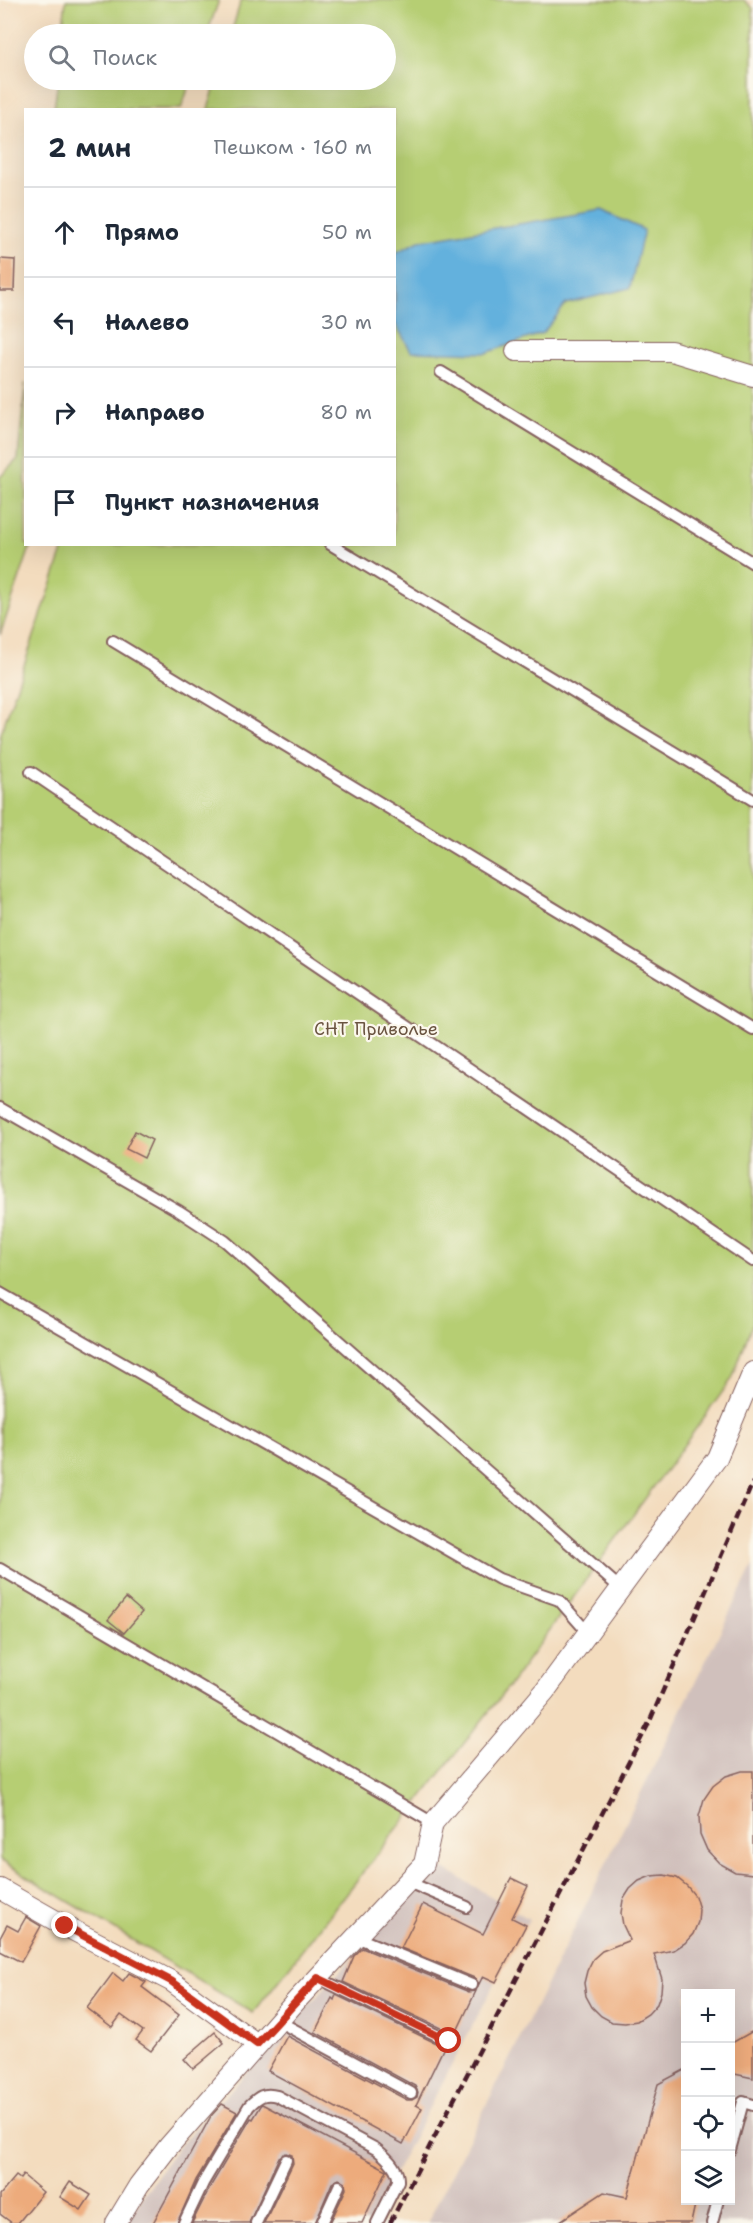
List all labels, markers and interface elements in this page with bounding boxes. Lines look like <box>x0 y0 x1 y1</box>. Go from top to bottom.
search box <box>24 24 396 90</box>
icon: search <box>45 41 78 74</box>
text: Поиск <box>93 43 157 72</box>
text: 2 мин <box>48 130 131 165</box>
text: Пешком · 160 m <box>214 134 372 160</box>
icon: ahead <box>48 216 81 249</box>
text: Прямо <box>105 218 179 247</box>
text: 50 m <box>322 219 372 245</box>
icon: left <box>48 306 81 339</box>
text: Налево <box>105 308 189 337</box>
text: 30 m <box>320 309 372 335</box>
icon: right <box>48 396 81 429</box>
text: Направо <box>105 398 205 427</box>
text: 80 m <box>320 399 372 425</box>
icon: arrive <box>48 486 81 519</box>
text: Пункт назначения <box>105 488 319 517</box>
park label: СНТ Приволье <box>314 1017 438 1041</box>
route end <box>51 1912 77 1938</box>
map controls <box>681 1989 735 2205</box>
button: + <box>681 1989 735 2043</box>
route start <box>435 2027 461 2053</box>
button: − <box>681 2043 735 2097</box>
button: locate <box>681 2097 735 2151</box>
button: layers <box>681 2151 735 2205</box>

